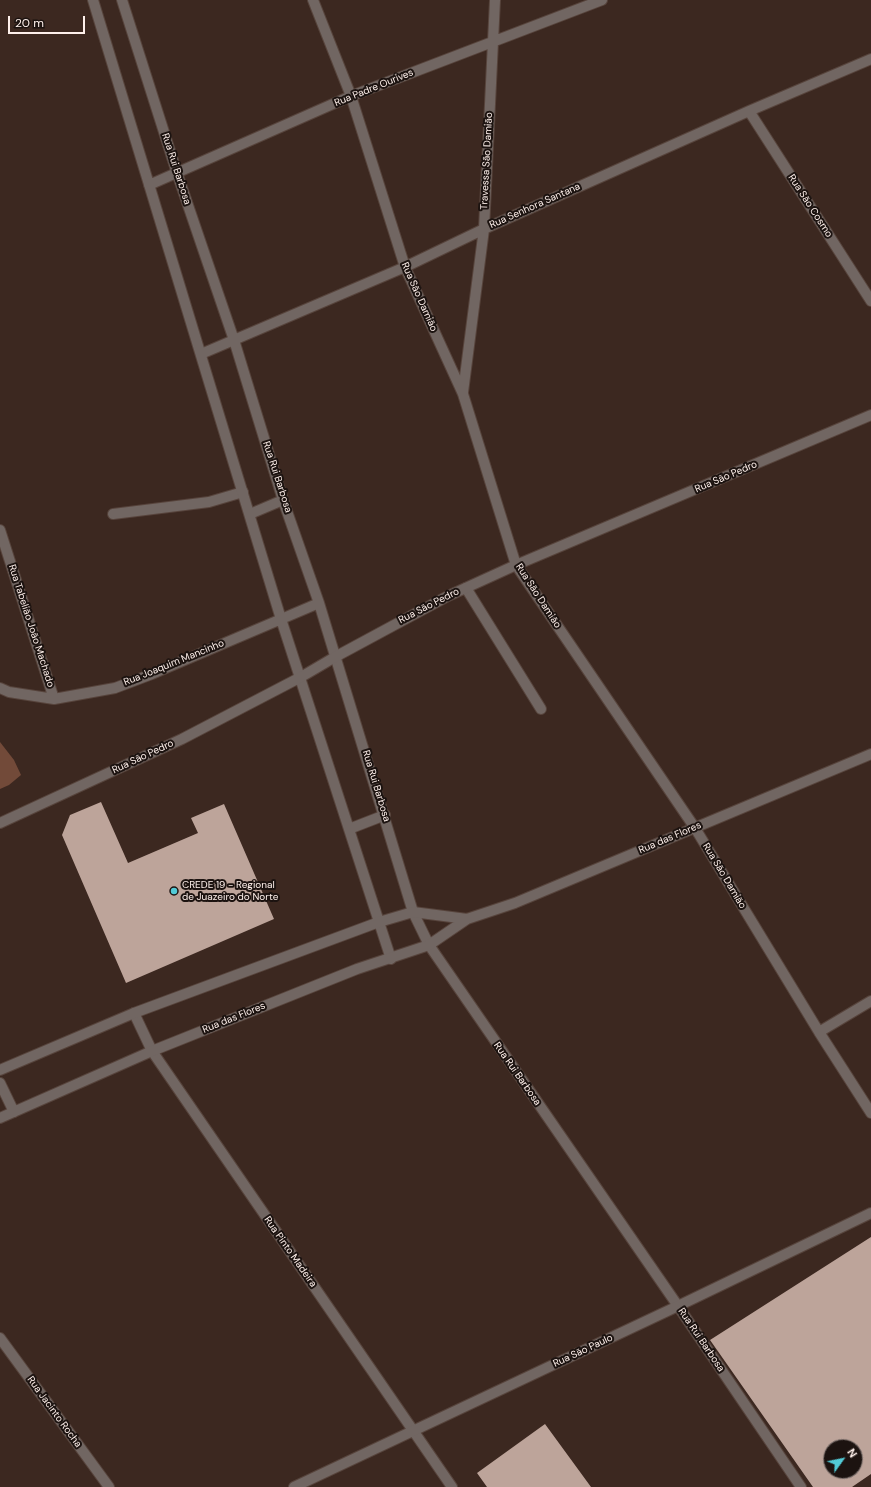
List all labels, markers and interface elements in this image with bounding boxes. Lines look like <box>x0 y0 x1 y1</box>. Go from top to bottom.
scale bar <box>10 8 87 34</box>
text: 20 m <box>15 15 44 31</box>
street label: Rua Padre Ourives <box>333 67 415 109</box>
street label: Travessa São Damião <box>478 112 496 210</box>
street label: Rua Rui Barbosa <box>159 132 193 206</box>
street label: Rua São Cosmo <box>785 172 835 240</box>
street label: Rua Senhora Santana <box>488 181 582 231</box>
street label: Rua São Damião <box>398 260 440 334</box>
street label: Rua Rui Barbosa <box>260 440 294 514</box>
street label: Rua São Pedro <box>693 458 759 496</box>
street label: Rua São Damião <box>513 561 563 631</box>
street label: Rua Tabelião João Machado <box>5 563 57 689</box>
street label: Rua São Pedro <box>397 586 461 626</box>
street label: Rua Joaquim Mancinho <box>122 637 226 689</box>
street label: Rua São Pedro <box>110 738 176 776</box>
street label: Rua Rui Barbosa <box>359 749 393 823</box>
street label: Rua das Flores <box>637 819 703 857</box>
street label: Rua São Damião <box>700 841 748 911</box>
place label: CREDE 19 - Regional de Juazeiro do Norte <box>182 879 278 902</box>
marker: CREDE 19 - Regional de Juazeiro do Norte <box>169 886 179 896</box>
street label: Rua das Flores <box>201 1000 267 1036</box>
street label: Rua Rui Barbosa <box>491 1040 543 1108</box>
street label: Rua Pinto Madeira <box>261 1214 319 1290</box>
street label: Rua Rui Barbosa <box>675 1306 727 1374</box>
street label: Rua São Paulo <box>551 1332 615 1370</box>
street label: Rua Jacinto Rocha <box>24 1374 84 1450</box>
north arrow <box>823 1439 863 1479</box>
text: N <box>844 1446 860 1460</box>

